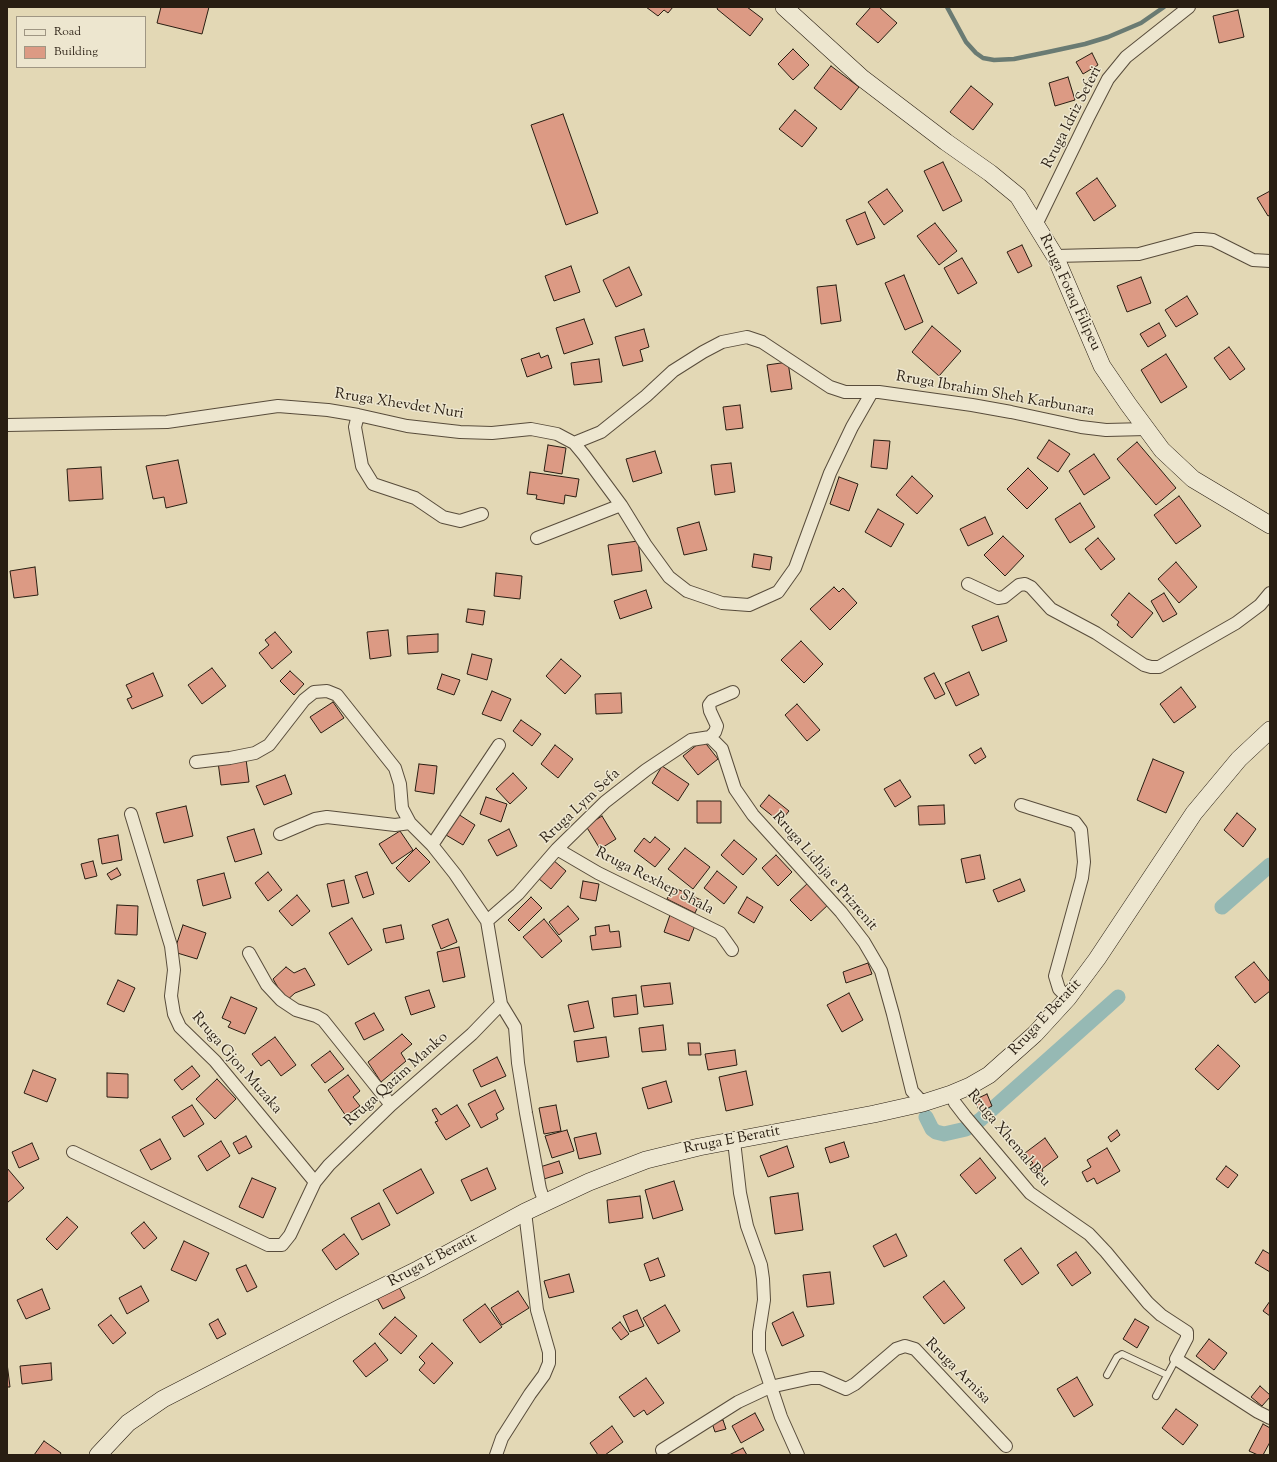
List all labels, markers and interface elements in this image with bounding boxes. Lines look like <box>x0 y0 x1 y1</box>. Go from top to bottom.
legend <box>16 16 146 68</box>
text: Road <box>54 23 81 41</box>
text: Building <box>54 43 98 61</box>
street label: Rruga Idriz Seferi <box>1040 64 1106 172</box>
street label: Rruga Fotaq Filipeu <box>1034 232 1104 354</box>
street label: Rruga Ibrahim Sheh Karbunara <box>894 369 1096 421</box>
street label: Rruga Xhevdet Nuri <box>333 386 465 424</box>
street label: Rruga Lym Sefa <box>538 766 624 848</box>
street label: Rruga Lidhja e Prizrenit <box>767 809 881 935</box>
street label: Rruga Rexhep Shala <box>592 844 716 920</box>
street label: Rruga E Beratit <box>1006 976 1086 1060</box>
street label: Rruga Gjon Muzaka <box>187 1009 285 1119</box>
street label: Rruga Qazim Manko <box>342 1029 452 1131</box>
street label: Rruga Xhemal Beu <box>962 1087 1054 1191</box>
street label: Rruga E Beratit <box>682 1123 782 1159</box>
street label: Rruga E Beratit <box>386 1230 480 1292</box>
street label: Rruga Arnisa <box>920 1335 994 1409</box>

